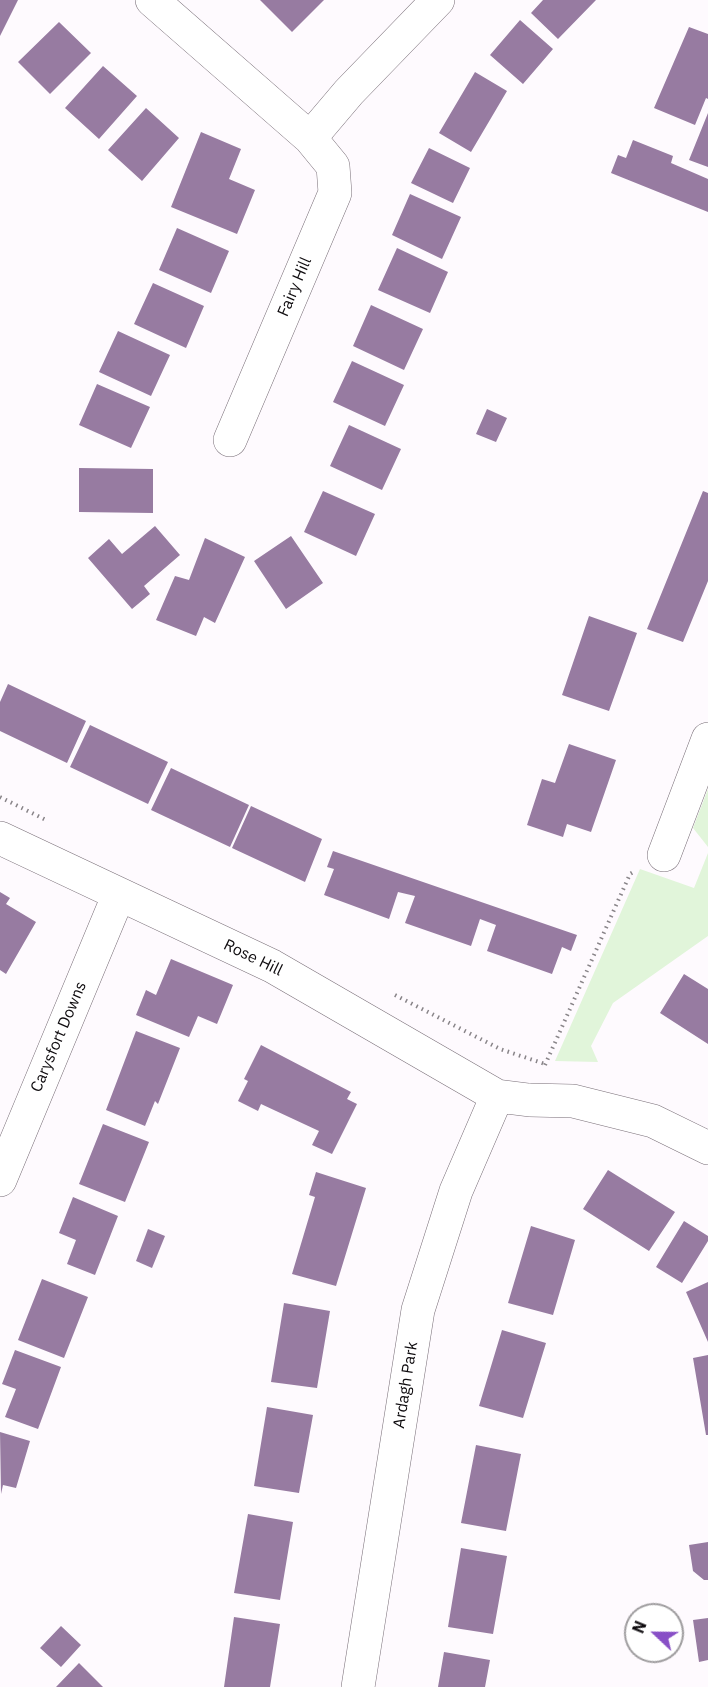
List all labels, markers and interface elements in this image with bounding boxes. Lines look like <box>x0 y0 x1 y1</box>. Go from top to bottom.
street label: Fairy Hill <box>274 254 316 320</box>
street label: Rose Hill <box>220 936 286 980</box>
street label: Carysfort Downs <box>27 979 91 1095</box>
street label: Ardagh Park <box>390 1340 422 1430</box>
north arrow <box>624 1603 684 1663</box>
text: N <box>628 1618 651 1636</box>

